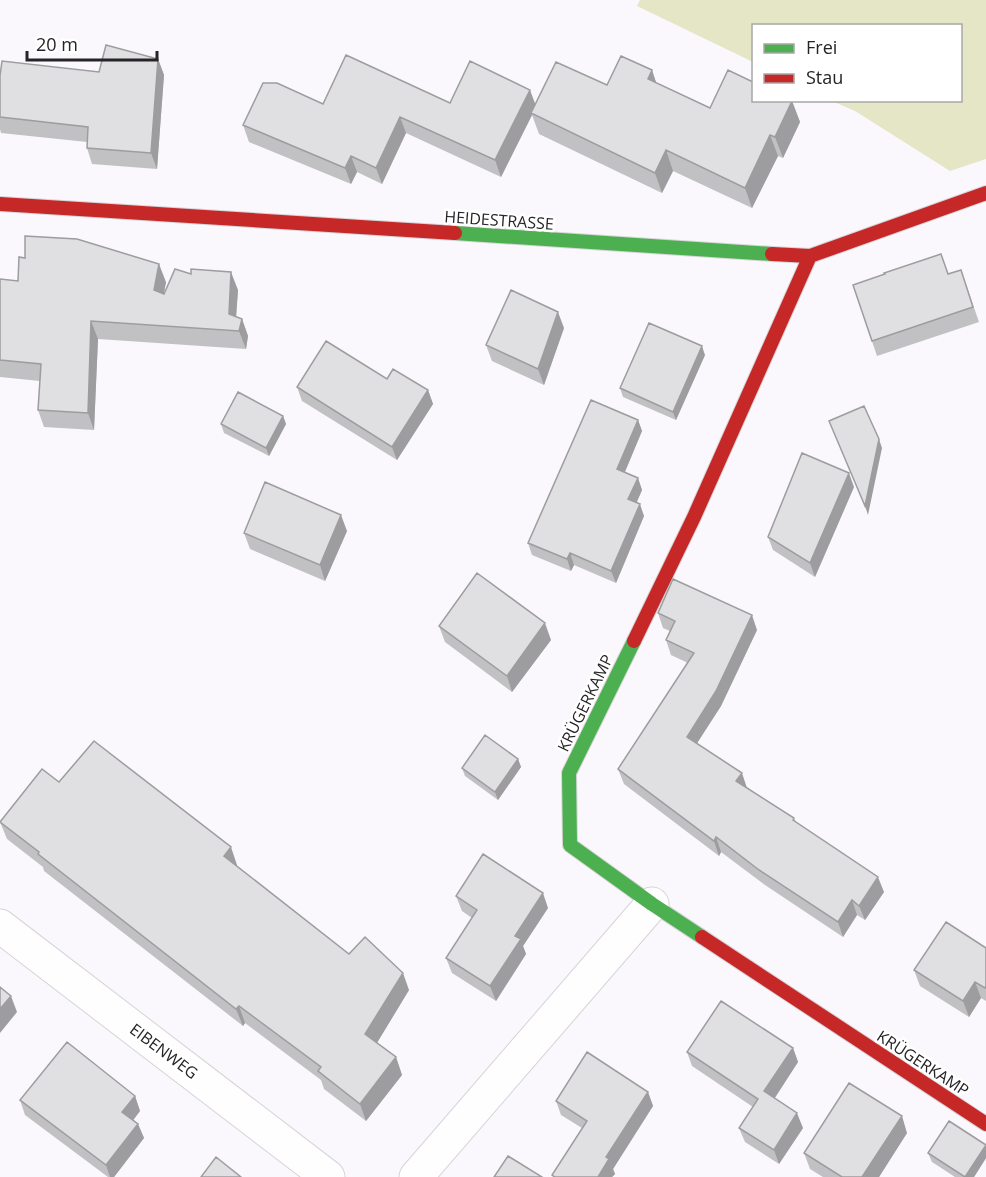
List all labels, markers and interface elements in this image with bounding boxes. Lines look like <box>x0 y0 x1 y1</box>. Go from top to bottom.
scale bar <box>27 24 158 62</box>
legend <box>752 24 962 102</box>
text: 20 m <box>36 32 78 56</box>
text: Frei <box>806 35 837 59</box>
text: Stau <box>806 65 843 89</box>
street label: HEIDESTRASSE <box>444 205 554 235</box>
street label: KRÜGERKAMP <box>552 651 618 755</box>
street label: EIBENWEG <box>125 1018 203 1084</box>
street label: KRÜGERKAMP <box>873 1025 973 1101</box>

